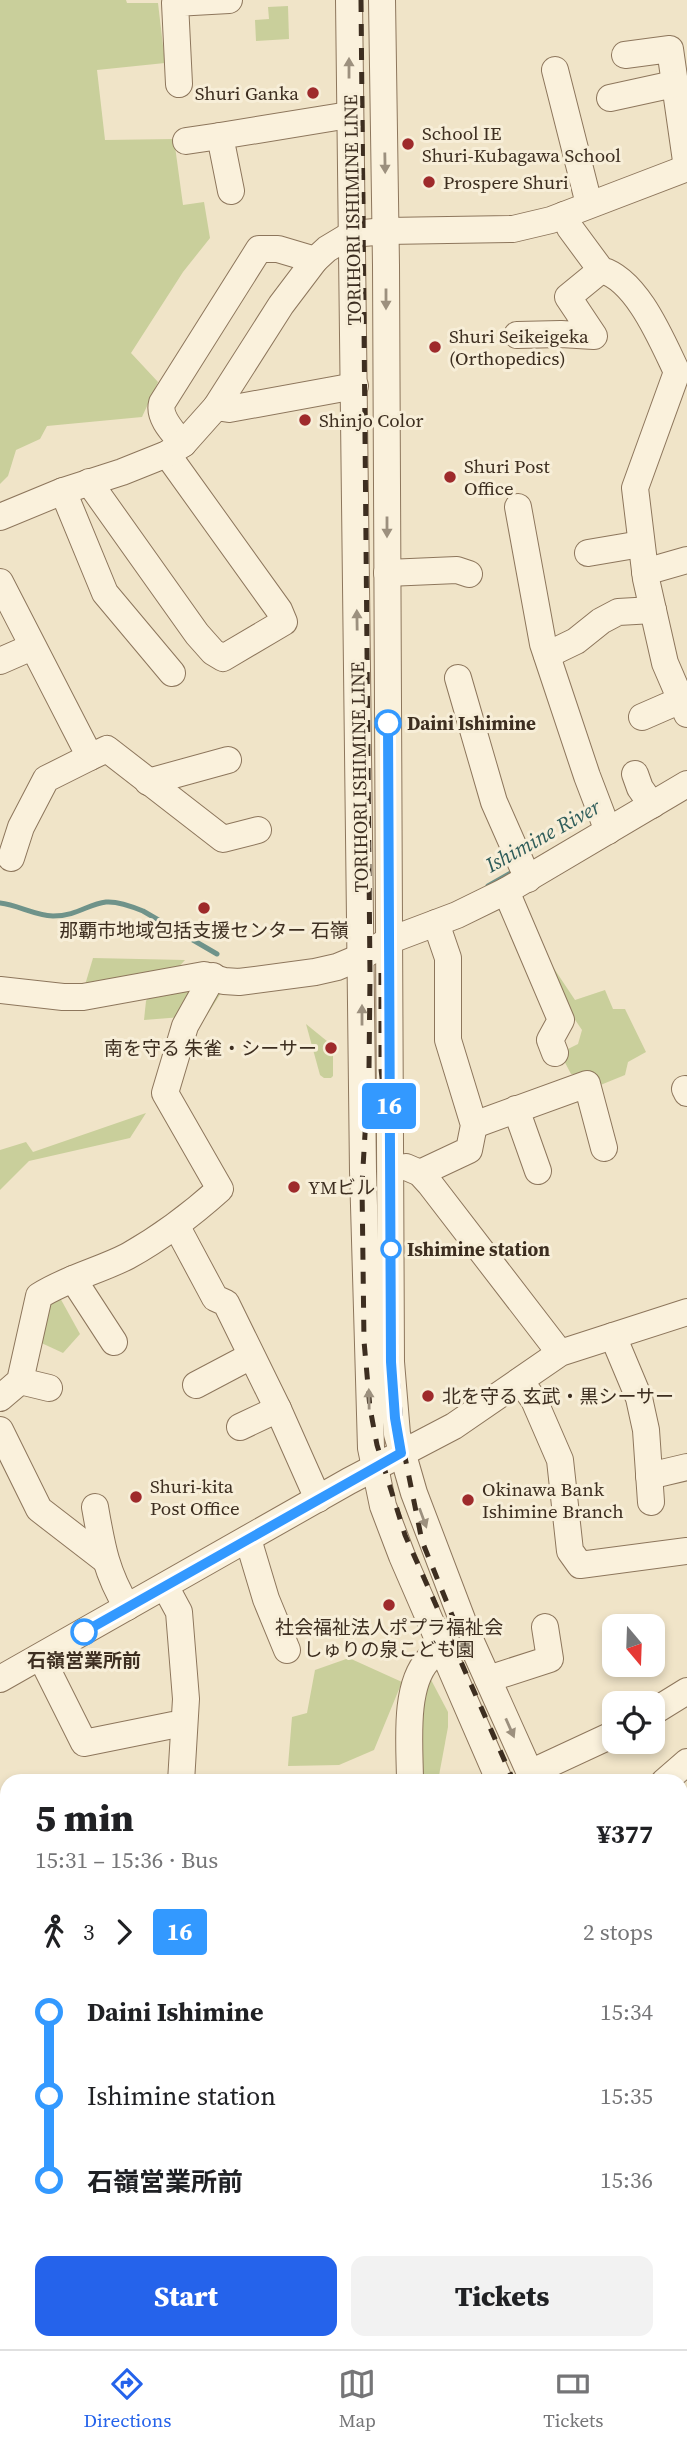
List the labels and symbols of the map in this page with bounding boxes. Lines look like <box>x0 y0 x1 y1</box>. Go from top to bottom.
one-way arrow <box>343 57 355 79</box>
place label: Shuri Ganka <box>195 80 299 106</box>
marker: Shuri Ganka <box>305 85 321 101</box>
street label: TORIHORI ISHIMINE LINE <box>337 94 367 326</box>
place label: School IE Shuri-Kubagawa School <box>422 120 621 168</box>
marker: School IE Shuri-Kubagawa School <box>400 136 416 152</box>
one-way arrow <box>379 153 391 175</box>
place label: Prospere Shuri <box>443 169 569 195</box>
marker: Prospere Shuri <box>421 174 437 190</box>
one-way arrow <box>380 289 392 311</box>
place label: Shuri Seikeigeka (Orthopedics) <box>449 323 589 371</box>
marker: Shuri Seikeigeka (Orthopedics) <box>427 339 443 355</box>
place label: Shinjo Color <box>319 407 424 433</box>
marker: Shinjo Color <box>297 412 313 428</box>
place label: Shuri Post Office <box>464 453 551 501</box>
marker: Shuri Post Office <box>442 469 458 485</box>
one-way arrow <box>381 516 393 538</box>
one-way arrow <box>351 608 363 630</box>
street label: TORIHORI ISHIMINE LINE <box>344 661 374 893</box>
marker: Daini Ishimine <box>375 710 401 736</box>
place label: Daini Ishimine <box>407 710 536 736</box>
water label: Ishimine River <box>479 792 606 880</box>
marker: 那覇市地域包括支援センター 石嶺 <box>196 900 212 916</box>
place label: 那覇市地域包括支援センター 石嶺 <box>59 917 349 943</box>
one-way arrow <box>356 1004 368 1026</box>
place label: 南を守る 朱雀・シーサー <box>104 1035 317 1061</box>
marker: 南を守る 朱雀・シーサー <box>323 1040 339 1056</box>
line badge: 16 <box>358 1083 420 1129</box>
place label: YMビル <box>308 1174 375 1200</box>
marker: YMビル <box>286 1179 302 1195</box>
place label: Ishimine station <box>407 1236 550 1262</box>
marker: Ishimine station <box>381 1239 401 1259</box>
place label: 北を守る 玄武・黒シーサー <box>442 1383 674 1409</box>
one-way arrow <box>363 1388 374 1410</box>
marker: 北を守る 玄武・黒シーサー <box>420 1388 436 1404</box>
place label: Shuri-kita Post Office <box>150 1473 240 1521</box>
place label: Okinawa Bank Ishimine Branch <box>482 1476 624 1524</box>
marker: Shuri-kita Post Office <box>128 1489 144 1505</box>
marker: Okinawa Bank Ishimine Branch <box>460 1492 476 1508</box>
one-way arrow <box>418 1507 429 1528</box>
marker: 社会福祉法人ポプラ福祉会 しゅりの泉こども園 <box>381 1597 397 1613</box>
place label: 社会福祉法人ポプラ福祉会 しゅりの泉こども園 <box>275 1614 503 1662</box>
north arrow <box>602 1614 665 1676</box>
marker: 石嶺営業所前 <box>71 1619 97 1645</box>
place label: 石嶺営業所前 <box>27 1647 141 1673</box>
one-way arrow <box>504 1718 516 1738</box>

